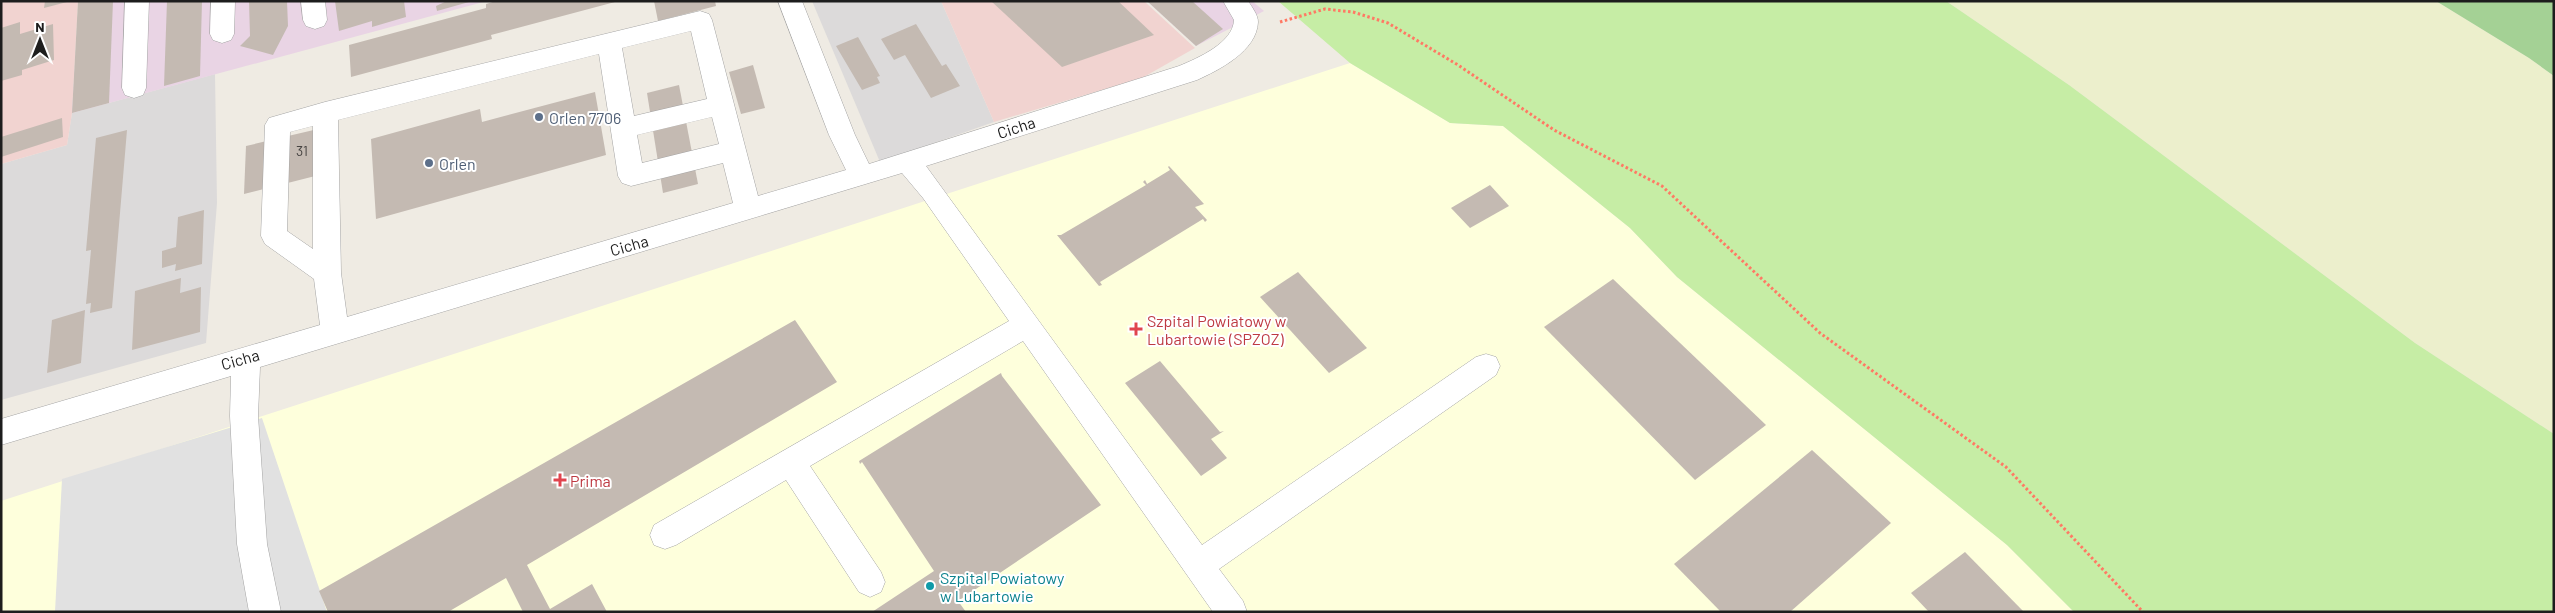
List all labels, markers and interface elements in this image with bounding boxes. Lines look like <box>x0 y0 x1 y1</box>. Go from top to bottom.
north arrow <box>15 15 65 65</box>
text: N <box>35 18 45 35</box>
place label: Orlen 7706 <box>549 108 621 127</box>
marker: Orlen 7706 <box>533 111 545 123</box>
street label: Cicha <box>995 112 1037 142</box>
house number: 31 <box>296 142 308 159</box>
place label: Orlen <box>439 154 476 173</box>
marker: Orlen <box>423 157 435 169</box>
street label: Cicha <box>608 231 650 259</box>
place label: Szpital Powiatowy w Lubartowie (SPZOZ) <box>1147 311 1287 348</box>
marker: Szpital Powiatowy w Lubartowie (SPZOZ) <box>1129 322 1143 336</box>
street label: Cicha <box>219 345 261 373</box>
place label: Prima <box>570 471 611 490</box>
marker: Prima <box>554 474 566 486</box>
place label: Szpital Powiatowy w Lubartowie <box>940 568 1065 605</box>
marker: Szpital Powiatowy w Lubartowie <box>924 580 936 592</box>

